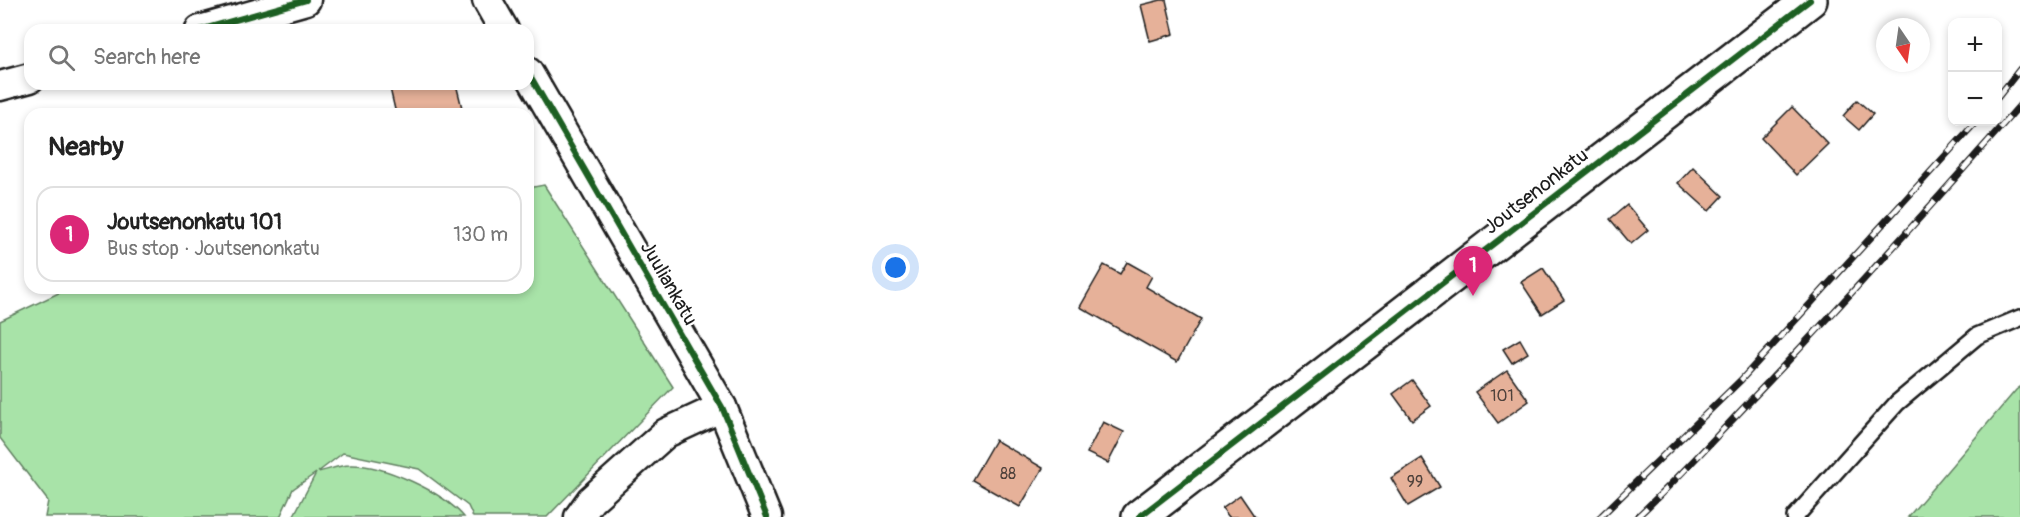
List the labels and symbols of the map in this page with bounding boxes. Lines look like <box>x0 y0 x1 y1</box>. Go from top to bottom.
north arrow <box>1876 18 1930 72</box>
street label: Joutsenonkatu <box>1479 142 1593 240</box>
street label: Juuliankatu <box>635 236 703 330</box>
pin: 1 <box>1454 246 1492 296</box>
your location <box>881 253 910 282</box>
house number: 101 <box>1490 386 1514 406</box>
house number: 88 <box>1000 464 1016 484</box>
house number: 99 <box>1407 472 1423 492</box>

